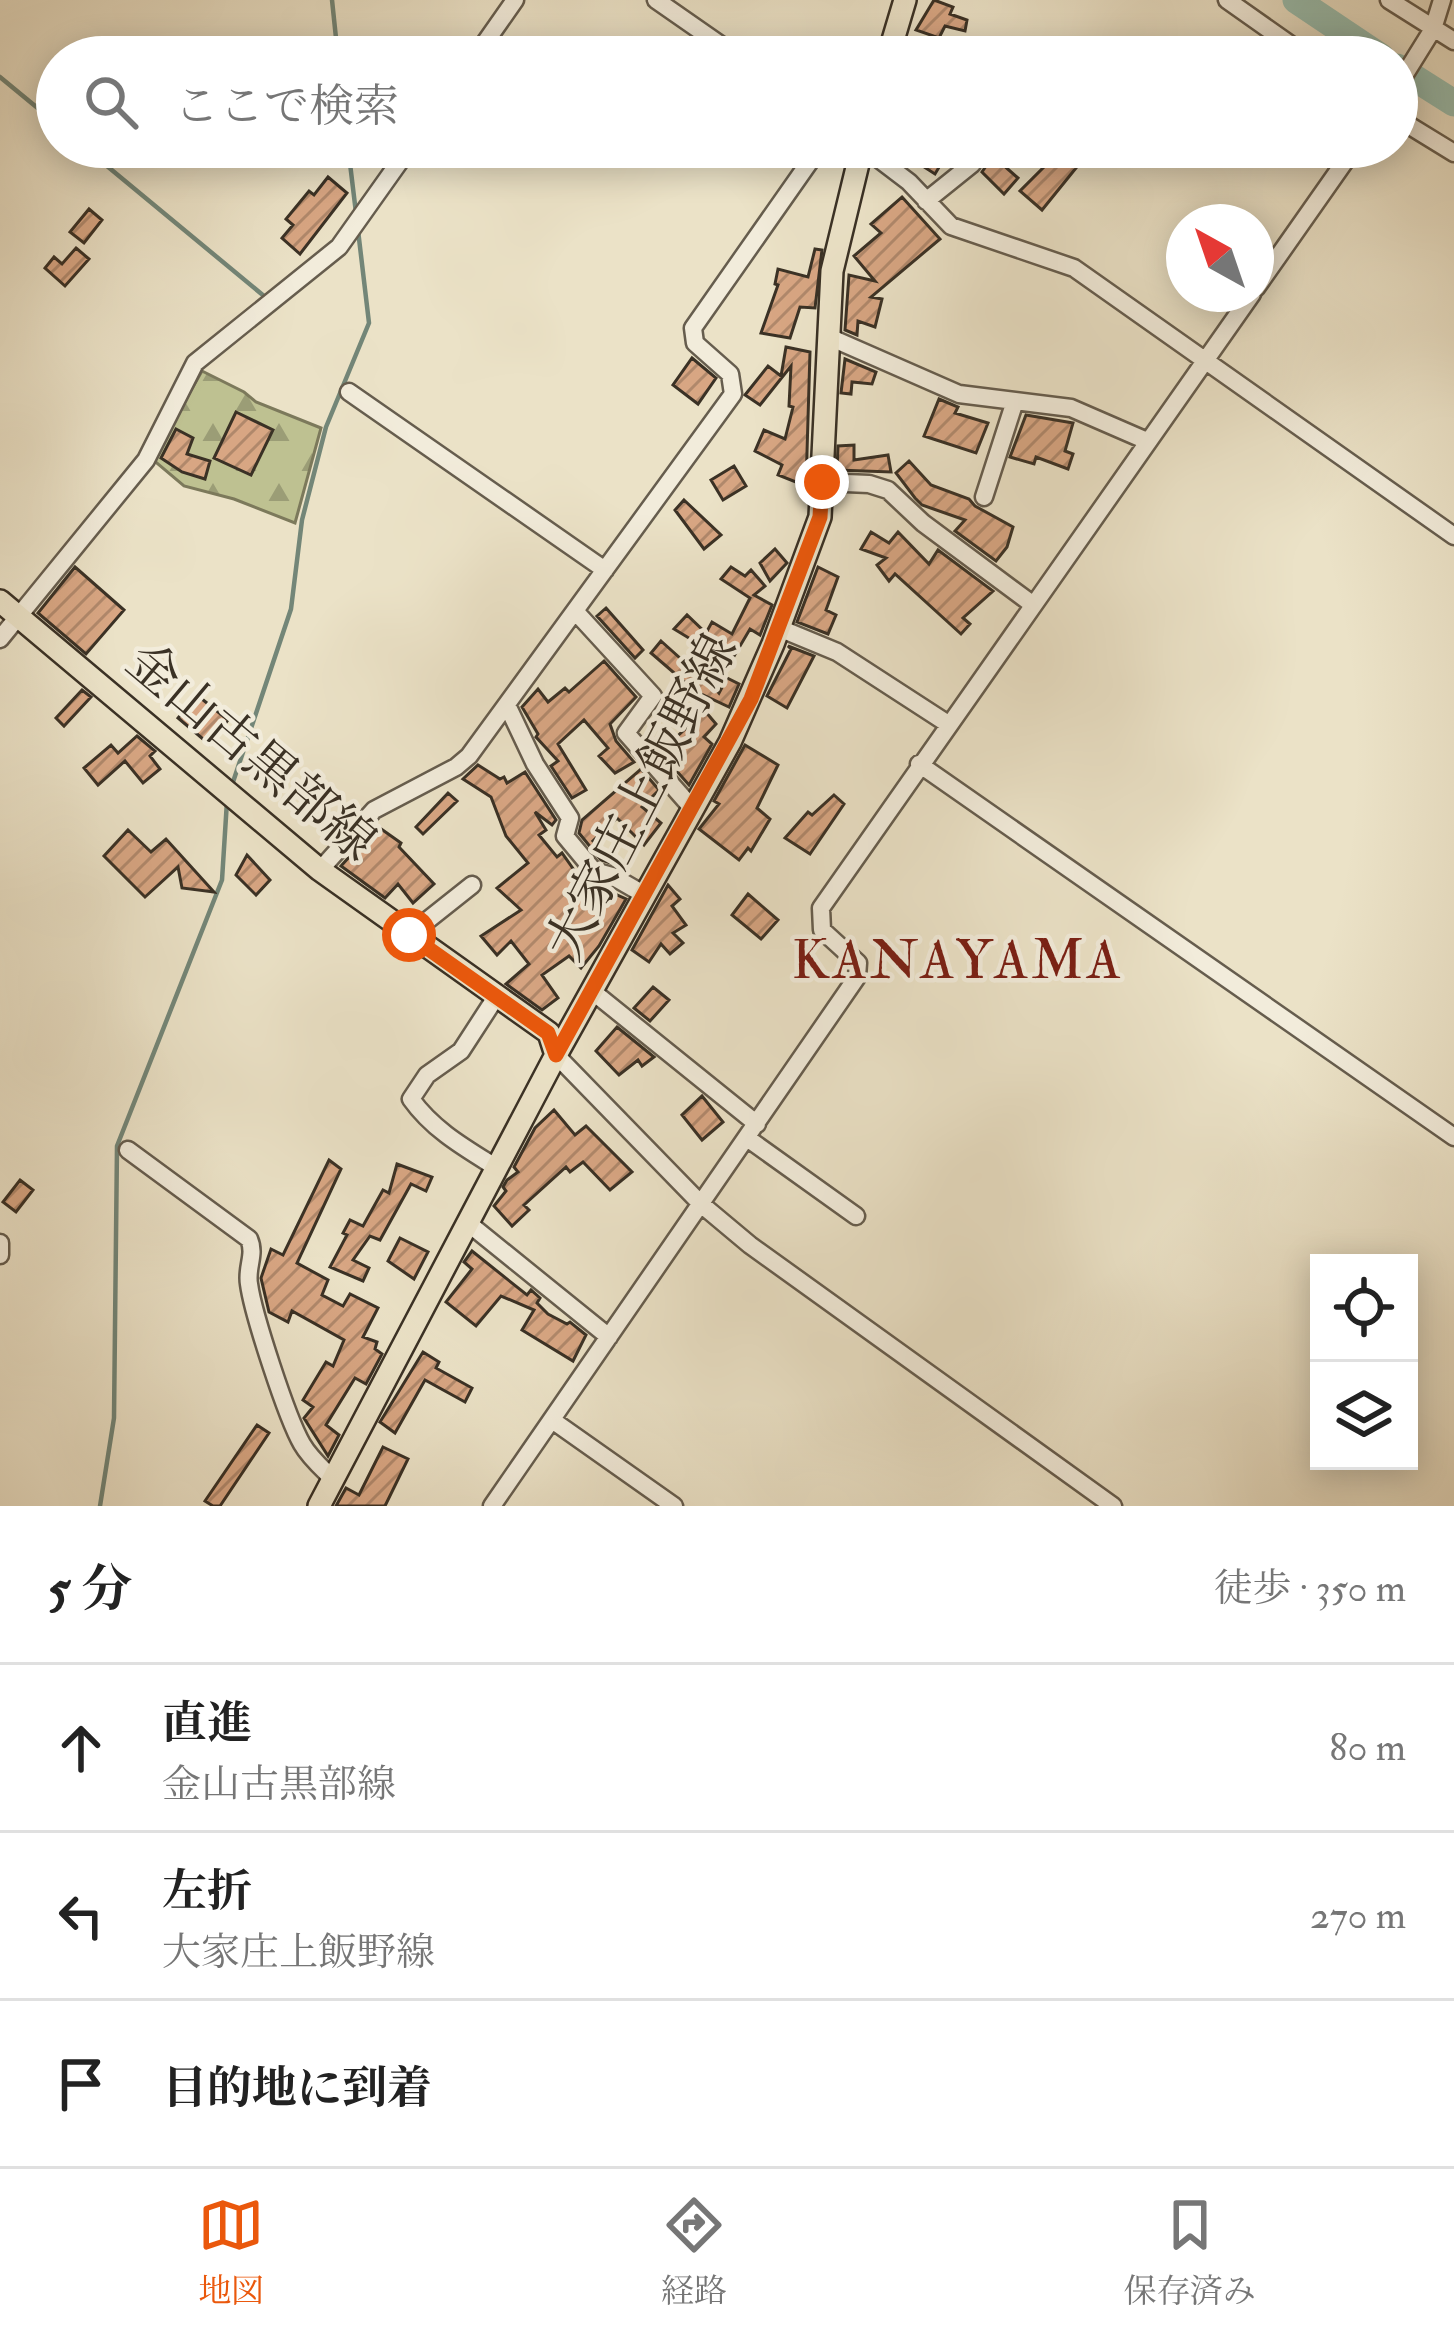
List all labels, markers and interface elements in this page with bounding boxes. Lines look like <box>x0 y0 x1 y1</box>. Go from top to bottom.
search box <box>36 36 1418 168</box>
icon: search <box>78 69 144 135</box>
text: ここで検索 <box>174 79 399 135</box>
north arrow <box>1166 204 1274 312</box>
route end <box>795 455 849 509</box>
street label: 大家庄上飯野線 <box>532 623 752 971</box>
street label: 金山古黒部線 <box>113 629 389 875</box>
route start <box>382 908 436 962</box>
district label: KANAYAMA <box>792 927 1124 995</box>
map controls <box>1310 1254 1418 1470</box>
button: locate <box>1310 1254 1418 1362</box>
button: layers <box>1310 1362 1418 1470</box>
text: 5 分 <box>48 1558 132 1622</box>
text: 徒歩 · 350 m <box>1214 1564 1406 1613</box>
text: 直進 <box>162 1696 252 1752</box>
icon: ahead <box>48 1715 114 1781</box>
text: 80 m <box>1329 1723 1406 1772</box>
text: 金山古黒部線 <box>162 1760 396 1809</box>
text: 左折 <box>162 1864 252 1920</box>
icon: left <box>48 1883 114 1949</box>
text: 270 m <box>1310 1891 1406 1940</box>
text: 大家庄上飯野線 <box>162 1928 435 1977</box>
icon: arrive <box>48 2051 114 2117</box>
text: 目的地に到着 <box>162 2061 432 2117</box>
tab: 地図 <box>198 2192 264 2312</box>
tab: 経路 <box>661 2192 727 2312</box>
tab: 保存済み <box>1124 2192 1256 2312</box>

